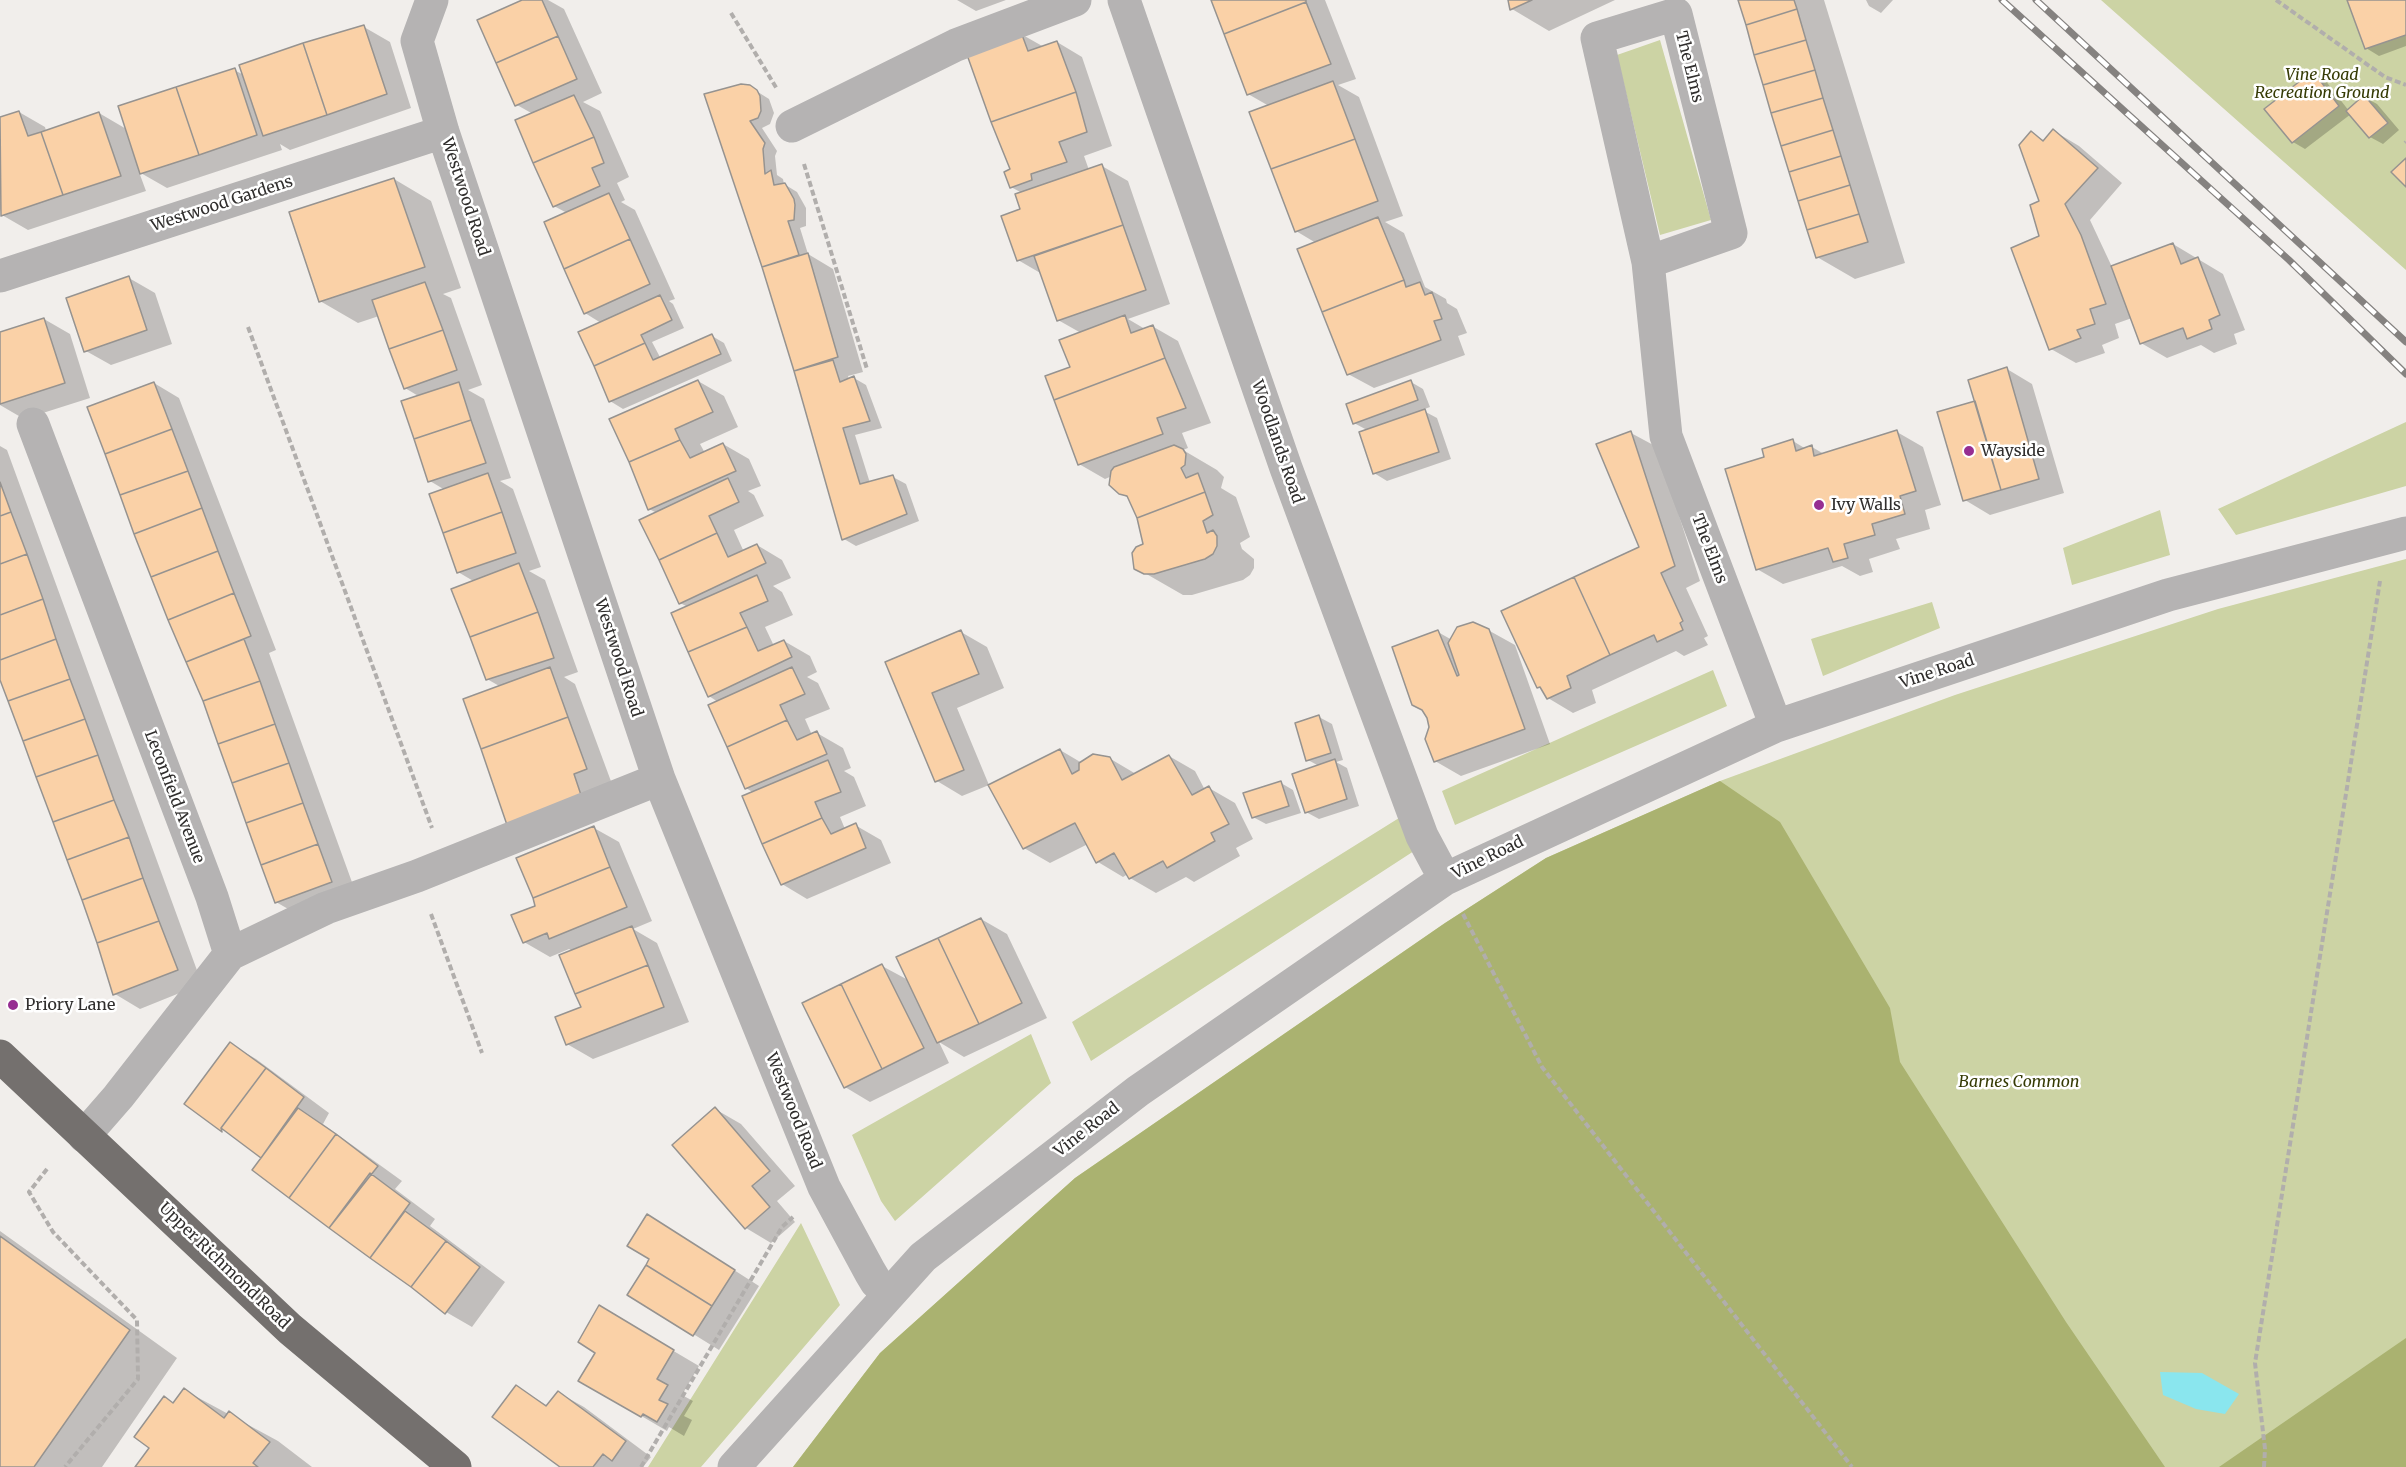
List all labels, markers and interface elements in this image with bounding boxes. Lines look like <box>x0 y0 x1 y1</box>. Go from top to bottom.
street label: The Elms <box>1671 29 1707 105</box>
park label: Vine Road Recreation Ground <box>2255 65 2389 103</box>
street label: Westwood Road <box>437 135 493 259</box>
street label: Westwood Gardens <box>149 172 295 236</box>
street label: Woodlands Road <box>1247 378 1307 506</box>
place label: Wayside <box>1981 441 2045 461</box>
marker: Wayside <box>1962 444 1976 458</box>
place label: Ivy Walls <box>1831 495 1901 515</box>
marker: Ivy Walls <box>1812 498 1826 512</box>
street label: The Elms <box>1687 512 1731 586</box>
street label: Westwood Road <box>590 596 646 720</box>
street label: Vine Road <box>1897 651 1977 693</box>
street label: Leconfield Avenue <box>140 728 208 866</box>
street label: Vine Road <box>1449 832 1527 884</box>
place label: Priory Lane <box>25 995 115 1015</box>
marker: Priory Lane <box>6 998 20 1012</box>
street label: Westwood Road <box>761 1050 825 1172</box>
park label: Barnes Common <box>1959 1072 2079 1092</box>
street label: Vine Road <box>1051 1099 1123 1161</box>
street label: Upper Richmond Road <box>155 1199 293 1333</box>

